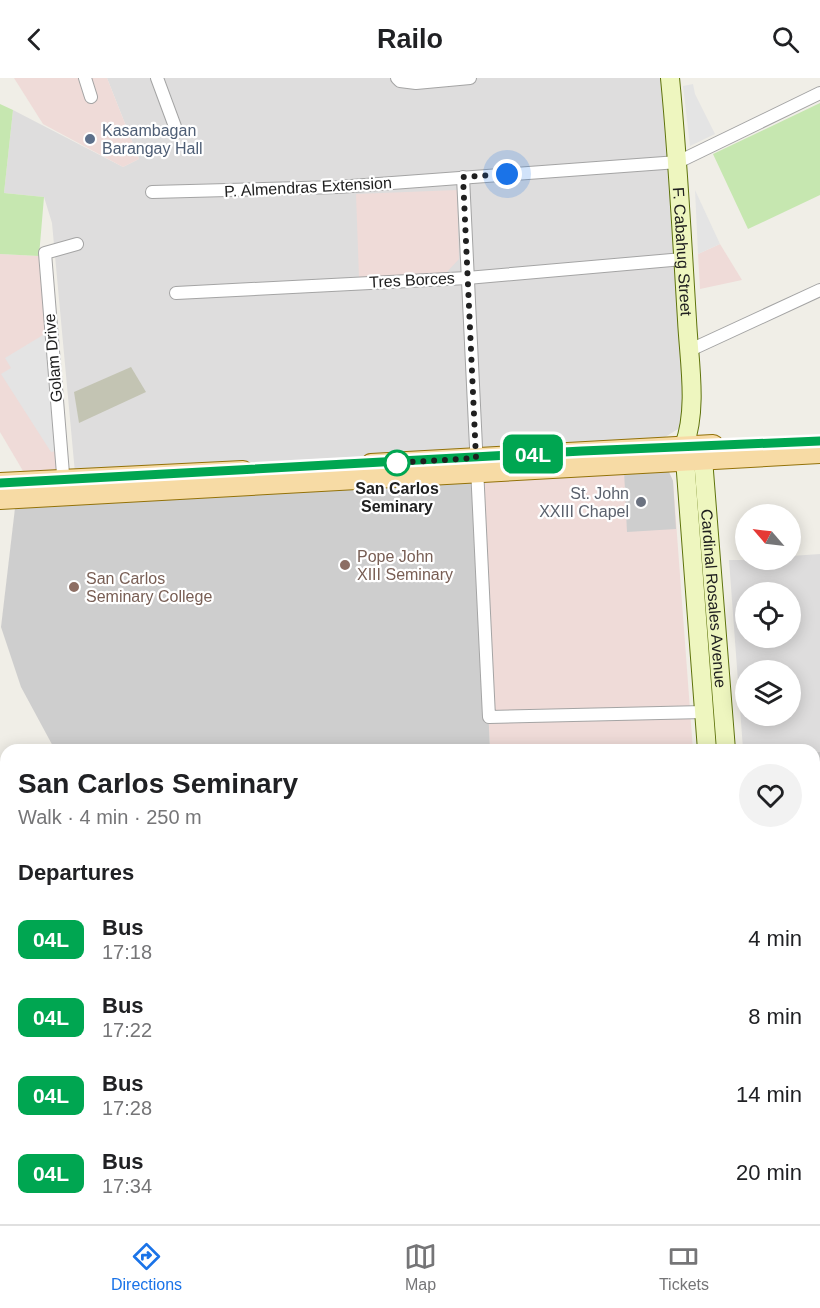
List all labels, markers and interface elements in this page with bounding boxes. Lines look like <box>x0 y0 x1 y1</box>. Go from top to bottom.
icon: back <box>18 23 51 56</box>
icon: search <box>769 23 802 56</box>
text: Railo <box>377 24 443 54</box>
place label: Kasambagan Barangay Hall <box>102 122 203 157</box>
marker: Kasambagan Barangay Hall <box>83 132 97 146</box>
your location <box>492 159 522 189</box>
street label: P. Almendras Extension <box>224 174 392 200</box>
street label: F. Cabahug Street <box>670 187 695 317</box>
street label: Tres Borces <box>369 269 455 291</box>
street label: Golam Drive <box>41 313 65 403</box>
line badge: 04L <box>498 434 568 473</box>
text: 04L <box>515 443 551 466</box>
marker: San Carlos Seminary <box>384 450 410 476</box>
place label: San Carlos Seminary <box>355 480 439 515</box>
place label: St. John XXIII Chapel <box>539 485 629 520</box>
marker: St. John XXIII Chapel <box>634 495 648 509</box>
north arrow <box>735 504 801 570</box>
map controls <box>735 504 801 726</box>
street label: Cardinal Rosales Avenue <box>699 508 730 689</box>
place label: Pope John XIII Seminary <box>357 548 453 583</box>
marker: Pope John XIII Seminary <box>338 558 352 572</box>
place label: San Carlos Seminary College <box>86 570 212 605</box>
marker: San Carlos Seminary College <box>67 580 81 594</box>
button: locate <box>735 582 801 648</box>
button: layers <box>735 660 801 726</box>
button: heart <box>739 764 802 827</box>
text: San Carlos Seminary <box>18 768 298 799</box>
text: Walk · 4 min · 250 m <box>18 806 202 828</box>
text: Departures <box>18 860 134 885</box>
text: Bus <box>102 915 144 940</box>
text: 4 min <box>748 926 802 951</box>
text: 04L <box>33 928 69 951</box>
text: 17:18 <box>102 941 152 963</box>
text: Bus <box>102 993 144 1018</box>
text: 8 min <box>748 1004 802 1029</box>
text: 04L <box>33 1006 69 1029</box>
text: 17:22 <box>102 1019 152 1041</box>
text: Bus <box>102 1071 144 1096</box>
text: 14 min <box>736 1082 802 1107</box>
text: 04L <box>33 1084 69 1107</box>
text: 17:28 <box>102 1097 152 1119</box>
text: Bus <box>102 1149 144 1174</box>
text: 20 min <box>736 1160 802 1185</box>
text: 04L <box>33 1162 69 1185</box>
text: 17:34 <box>102 1175 152 1197</box>
tab: Directions <box>111 1240 182 1294</box>
tab: Map <box>404 1240 437 1294</box>
tab: Tickets <box>659 1240 709 1294</box>

